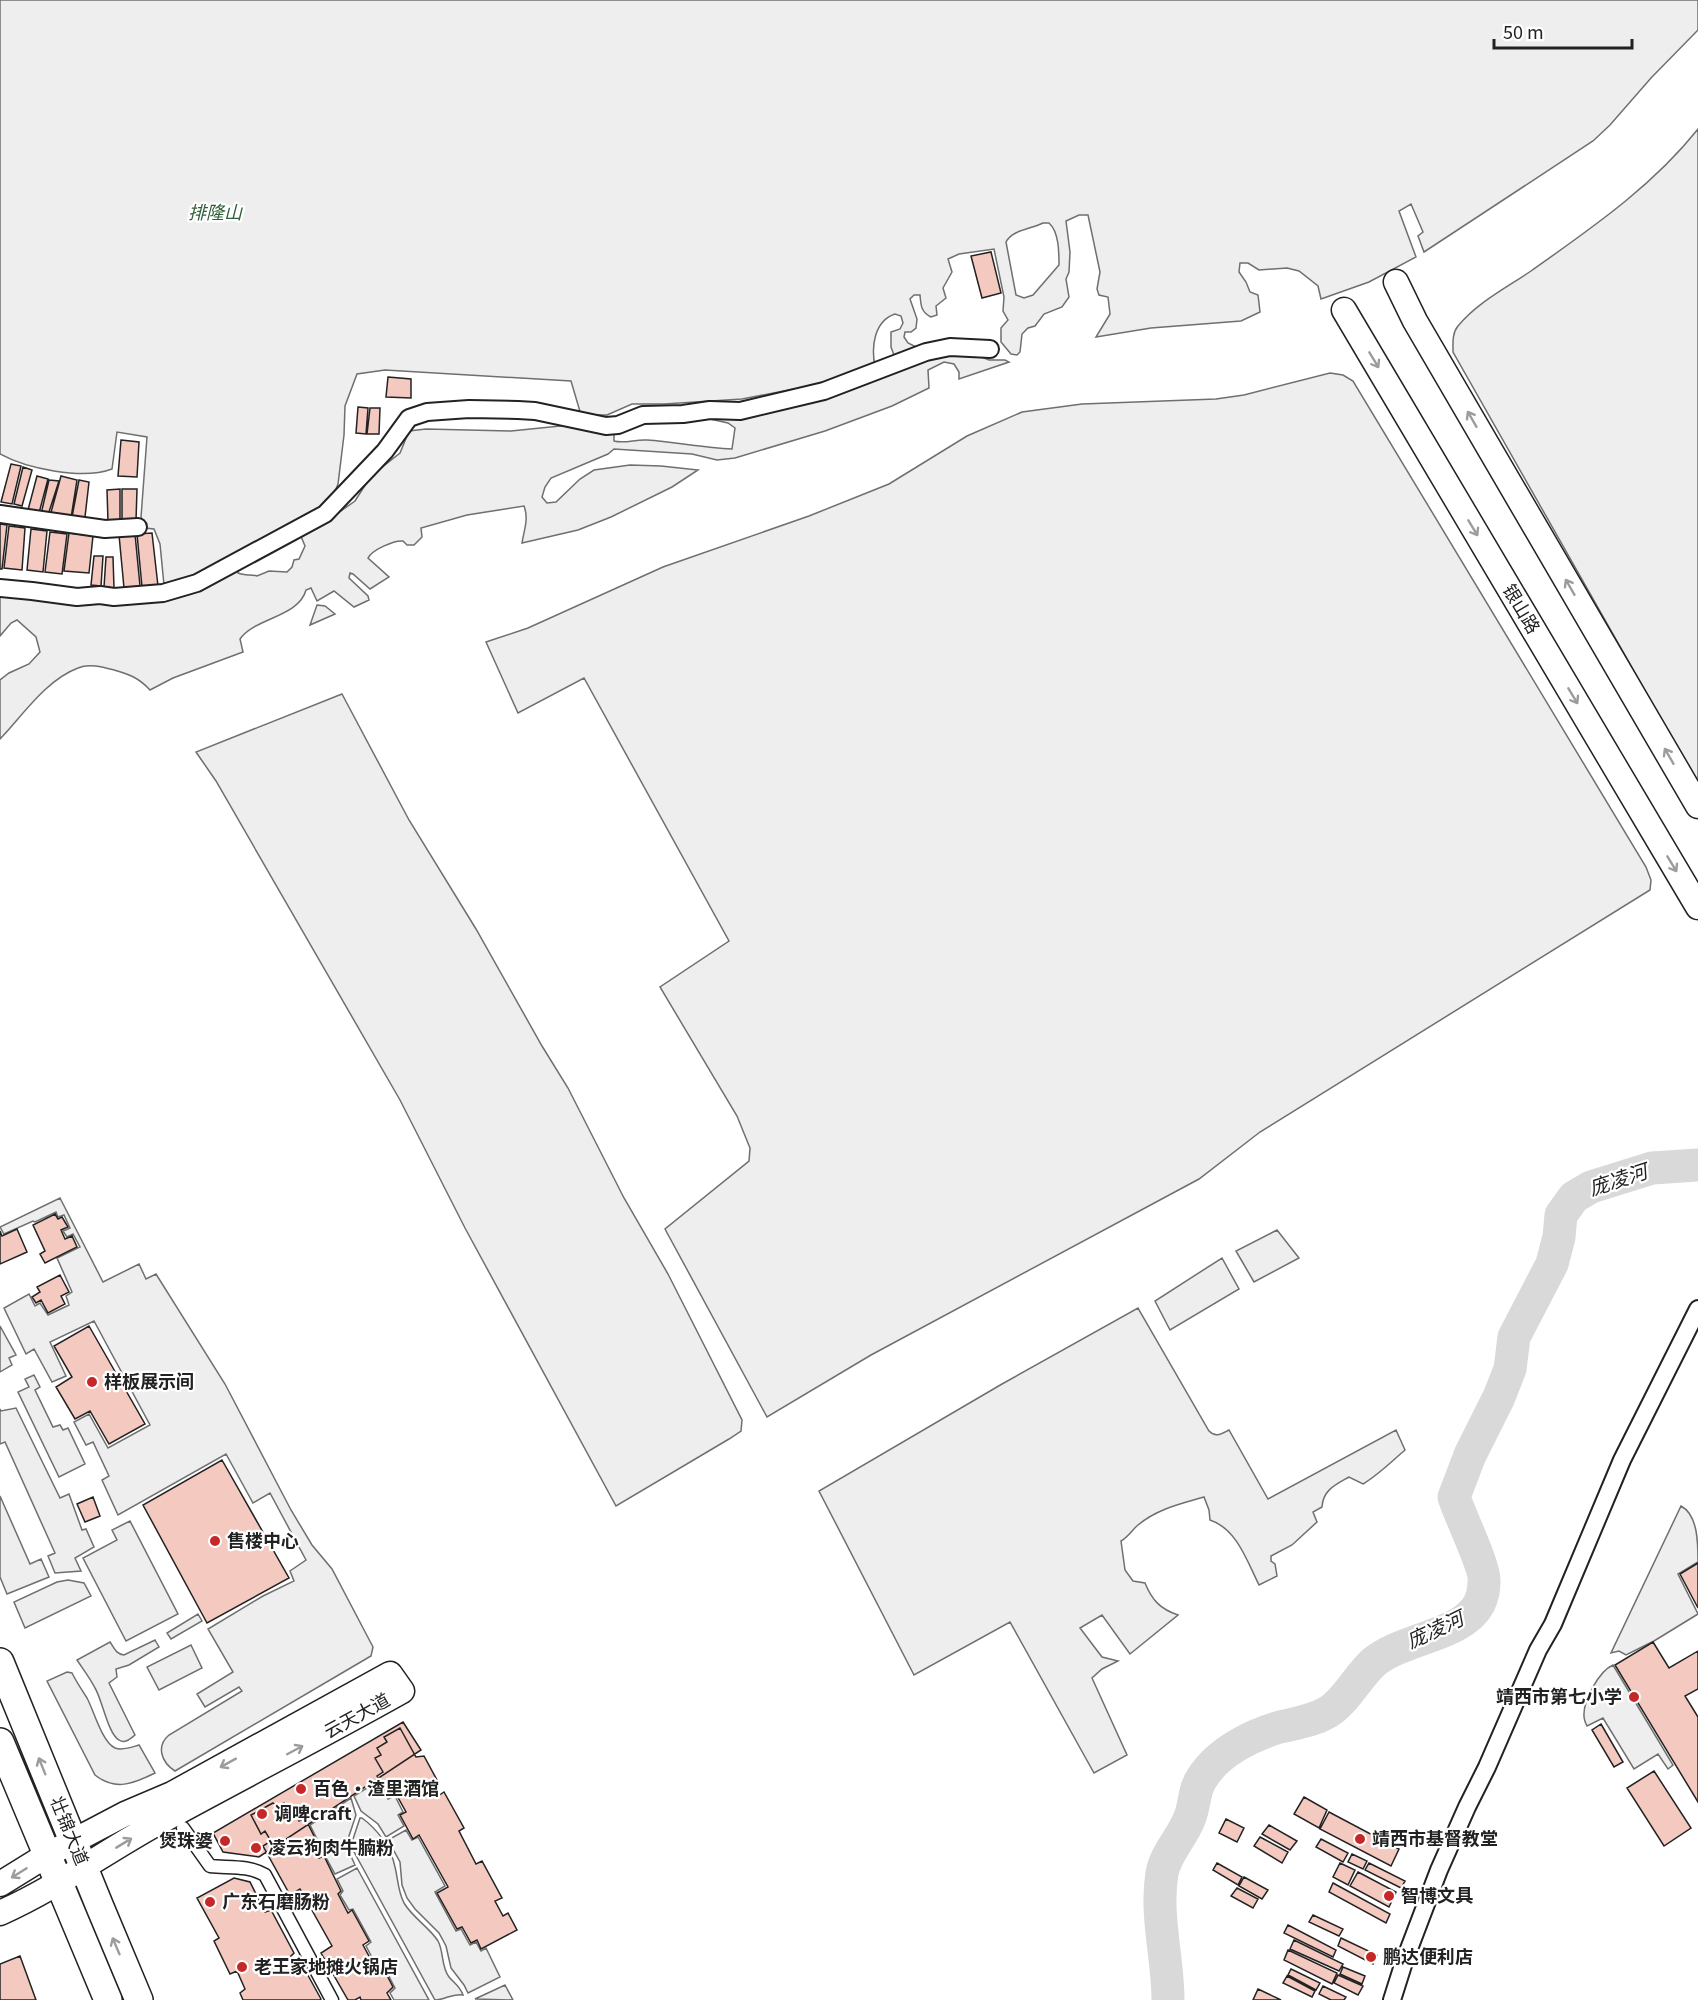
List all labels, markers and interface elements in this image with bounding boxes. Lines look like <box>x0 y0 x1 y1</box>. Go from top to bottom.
scale bar <box>1494 12 1632 50</box>
text: 50 m <box>1503 18 1544 44</box>
park label: 排隆山 <box>188 198 243 224</box>
one-way arrow <box>1368 351 1380 368</box>
one-way arrow <box>1466 411 1478 428</box>
one-way arrow <box>1468 519 1480 536</box>
street label: 银山路 <box>1498 578 1548 638</box>
one-way arrow <box>1564 579 1576 596</box>
one-way arrow <box>1567 687 1579 704</box>
one-way arrow <box>1662 748 1674 765</box>
one-way arrow <box>1667 855 1679 872</box>
water label: 庞凌河 <box>1585 1154 1654 1202</box>
place label: 样板展示间 <box>104 1367 194 1393</box>
marker: 样板展示间 <box>85 1375 99 1389</box>
place label: 售楼中心 <box>227 1526 299 1552</box>
marker: 售楼中心 <box>208 1534 222 1548</box>
water label: 庞凌河 <box>1401 1601 1471 1654</box>
place label: 靖西市第七小学 <box>1496 1682 1622 1708</box>
street label: 云天大道 <box>318 1685 394 1743</box>
marker: 靖西市第七小学 <box>1627 1690 1641 1704</box>
one-way arrow <box>286 1744 303 1756</box>
one-way arrow <box>36 1757 47 1776</box>
one-way arrow <box>220 1757 237 1769</box>
place label: 百色·渣里酒馆 <box>313 1774 439 1800</box>
marker: 百色·渣里酒馆 <box>294 1782 308 1796</box>
street label: 壮锦大道 <box>45 1792 96 1868</box>
place label: 调啤craft <box>274 1799 352 1825</box>
marker: 调啤craft <box>255 1807 269 1821</box>
place label: 靖西市基督教堂 <box>1372 1824 1498 1850</box>
place label: 煲珠婆 <box>159 1826 213 1852</box>
marker: 靖西市基督教堂 <box>1353 1832 1367 1846</box>
place label: 凌云狗肉牛腩粉 <box>268 1833 394 1859</box>
marker: 煲珠婆 <box>218 1834 232 1848</box>
one-way arrow <box>115 1837 132 1849</box>
marker: 凌云狗肉牛腩粉 <box>249 1841 263 1855</box>
one-way arrow <box>11 1868 28 1880</box>
place label: 智博文具 <box>1401 1881 1473 1907</box>
place label: 广东石磨肠粉 <box>222 1887 330 1913</box>
marker: 智博文具 <box>1382 1889 1396 1903</box>
marker: 广东石磨肠粉 <box>203 1895 217 1909</box>
one-way arrow <box>110 1938 121 1956</box>
place label: 鹏达便利店 <box>1383 1942 1473 1968</box>
marker: 鹏达便利店 <box>1364 1950 1378 1964</box>
place label: 老王家地摊火锅店 <box>254 1952 398 1978</box>
marker: 老王家地摊火锅店 <box>235 1960 249 1974</box>

